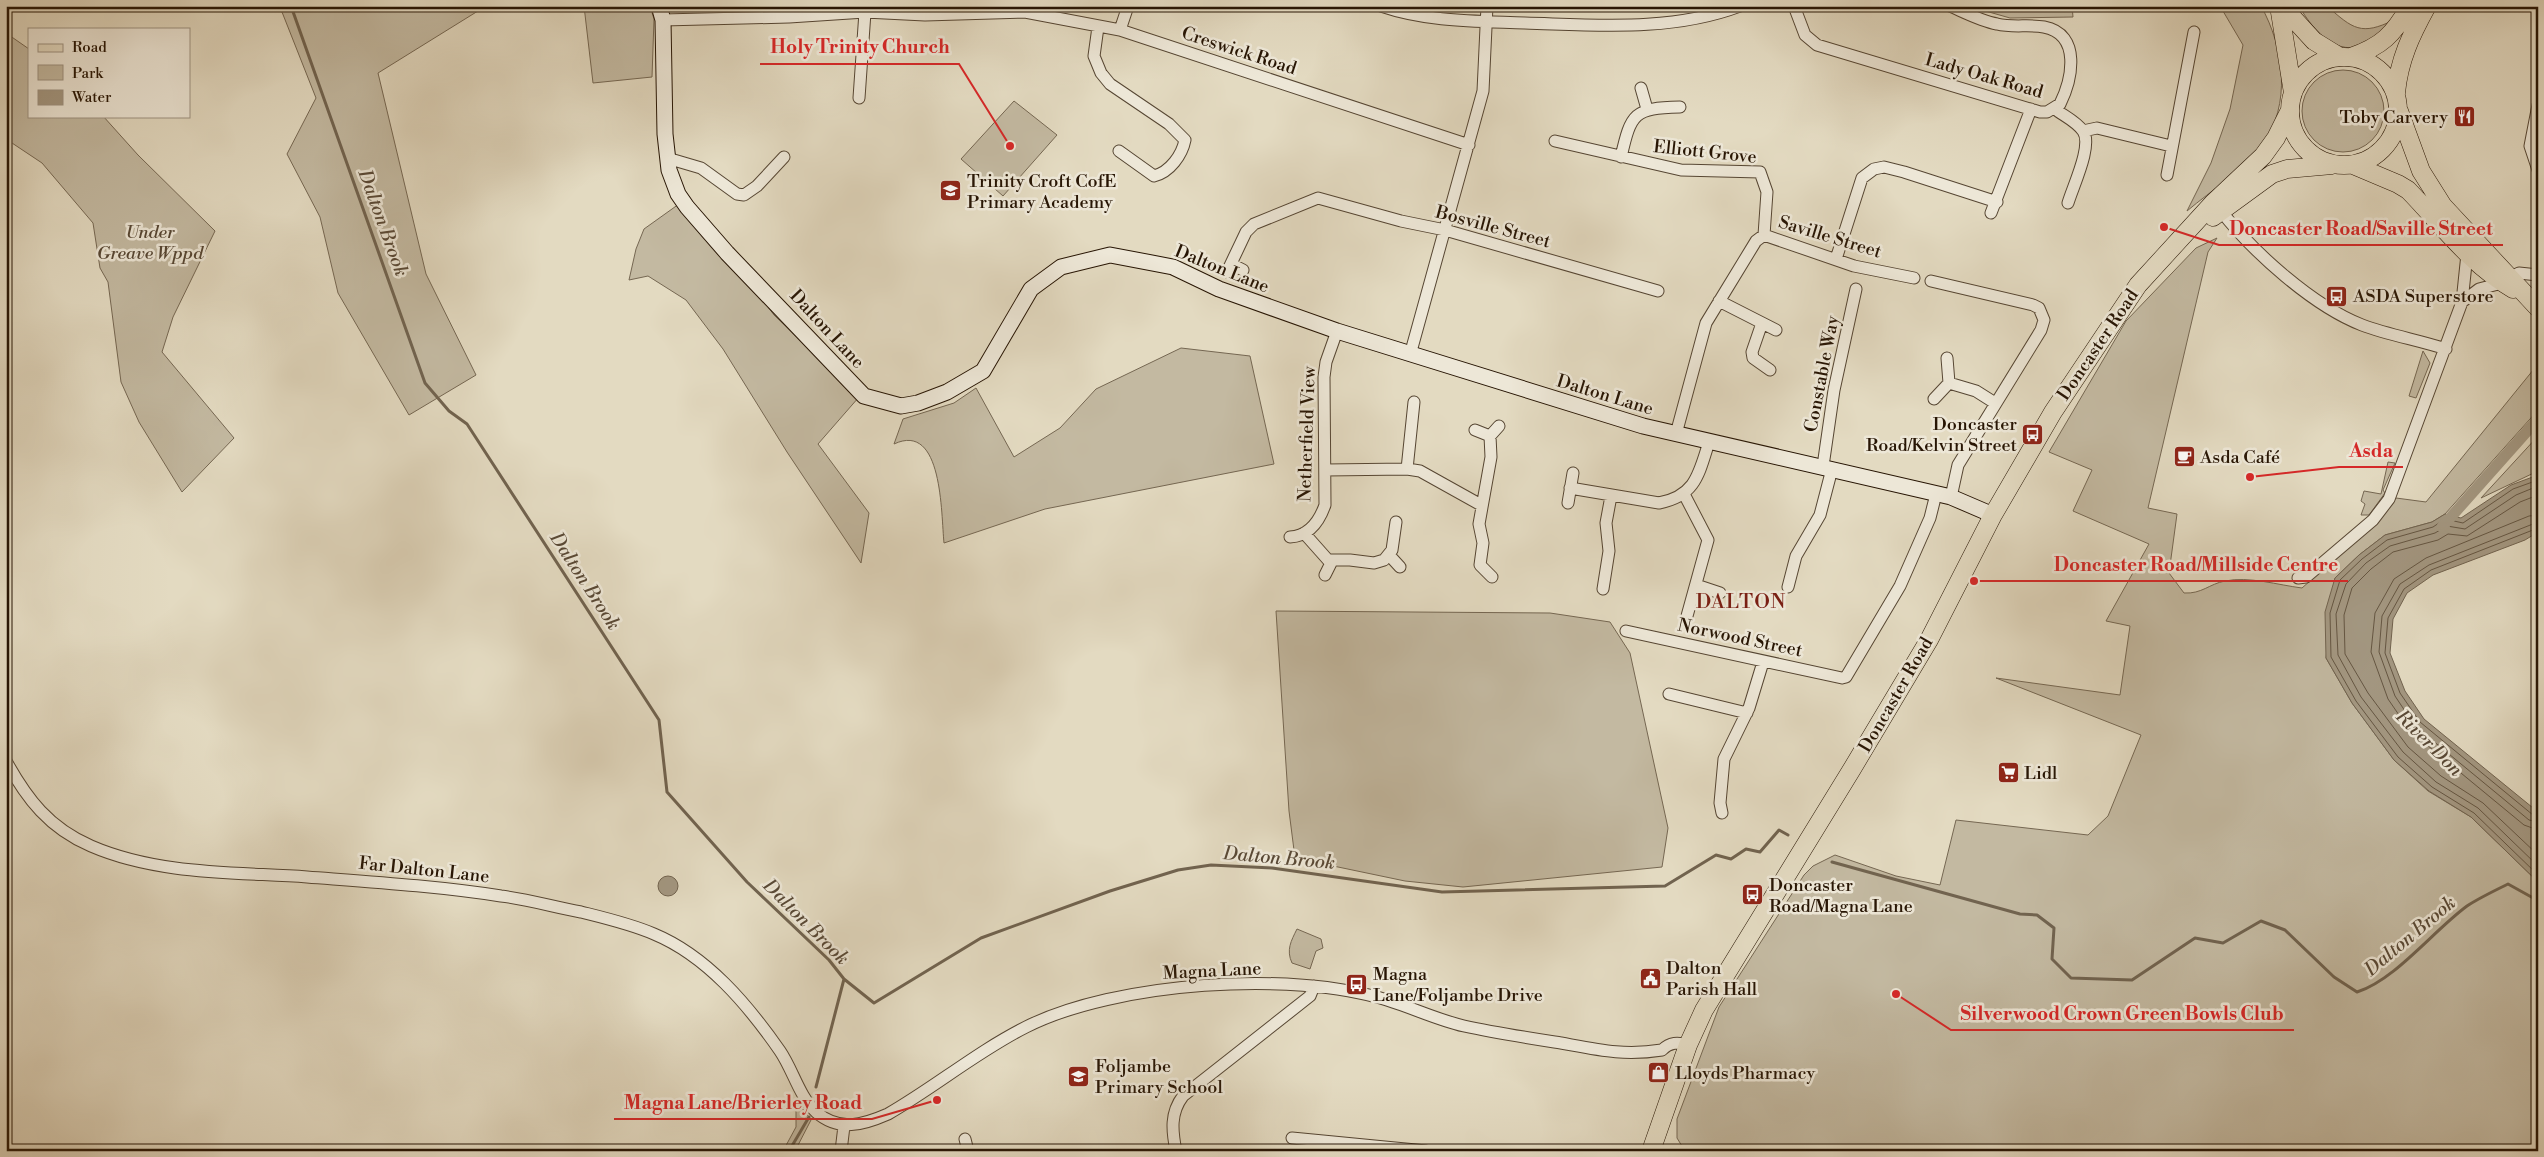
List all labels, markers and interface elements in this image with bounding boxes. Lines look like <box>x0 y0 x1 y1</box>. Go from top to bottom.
street label: Creswick Road <box>1179 22 1300 81</box>
legend <box>28 28 190 118</box>
callout: Holy Trinity Church <box>760 30 959 64</box>
text: Holy Trinity Church <box>770 35 950 59</box>
text: Road <box>72 38 107 57</box>
street label: Lady Oak Road <box>1922 48 2047 104</box>
text: Park <box>72 64 104 83</box>
text: Water <box>71 88 112 107</box>
restaurant icon: Toby Carvery <box>2452 105 2476 129</box>
place label: Toby Carvery <box>2339 106 2448 129</box>
street label: Elliott Grove <box>1652 135 1758 169</box>
water label: Dalton Brook <box>352 165 413 280</box>
place label: Trinity Croft CofE Primary Academy <box>967 170 1116 214</box>
school or university icon: Trinity Croft CofE Primary Academy <box>939 179 963 203</box>
street label: Bosville Street <box>1432 200 1554 254</box>
street label: Saville Street <box>1776 210 1885 264</box>
callout: Doncaster Road/Saville Street <box>2219 211 2503 245</box>
text: Doncaster Road/Saville Street <box>2229 217 2493 241</box>
park label: Under Greave Wppd <box>97 221 204 265</box>
street label: Dalton Lane <box>1171 240 1273 298</box>
street label: Doncaster Road <box>2052 284 2144 405</box>
bus stop icon: ASDA Superstore <box>2325 284 2349 308</box>
street label: Dalton Lane <box>784 285 870 373</box>
place label: ASDA Superstore <box>2352 285 2494 308</box>
street label: Constable Way <box>1799 314 1845 434</box>
street label: Netherfield View <box>1293 365 1321 502</box>
street label: Dalton Lane <box>1554 369 1656 421</box>
place label: Doncaster Road/Kelvin Street <box>1866 413 2018 457</box>
bus stop icon: Doncaster Road/Kelvin Street <box>2021 422 2045 446</box>
callout: Asda <box>2339 433 2403 467</box>
text: Asda <box>2348 439 2394 463</box>
cafe icon: Asda Café <box>2172 445 2196 469</box>
place label: Asda Café <box>2199 446 2280 469</box>
water label: Dalton Brook <box>544 527 626 635</box>
callout: Doncaster Road/Millside Centre <box>2044 547 2348 581</box>
text: Doncaster Road/Millside Centre <box>2054 553 2338 577</box>
district label: DALTON <box>1696 590 1786 615</box>
street label: Norwood Street <box>1675 614 1805 663</box>
street label: Doncaster Road <box>1854 632 1939 757</box>
water label: River Don <box>2390 704 2468 782</box>
supermarket icon: Lidl <box>1996 761 2020 785</box>
place label: Lidl <box>2024 762 2058 785</box>
water label: Dalton Brook <box>1221 841 1336 875</box>
street label: Far Dalton Lane <box>358 852 490 888</box>
water label: Dalton Brook <box>757 873 854 970</box>
place label: Doncaster Road/Magna Lane <box>1769 874 1913 918</box>
bus stop icon: Doncaster Road/Magna Lane <box>1741 883 1765 907</box>
water label: Dalton Brook <box>2359 891 2461 982</box>
street label: Magna Lane <box>1162 957 1262 985</box>
place label: Dalton Parish Hall <box>1666 957 1758 1001</box>
place label: Magna Lane/Foljambe Drive <box>1373 963 1543 1007</box>
public building icon: Dalton Parish Hall <box>1638 966 1662 990</box>
bus stop icon: Magna Lane/Foljambe Drive <box>1345 972 1369 996</box>
callout: Silverwood Crown Green Bowls Club <box>1951 996 2294 1030</box>
text: Silverwood Crown Green Bowls Club <box>1960 1002 2284 1026</box>
place label: Foljambe Primary School <box>1095 1055 1223 1099</box>
shop icon: Lloyds Pharmacy <box>1647 1061 1671 1085</box>
place label: Lloyds Pharmacy <box>1675 1062 1816 1085</box>
school or university icon: Foljambe Primary School <box>1067 1064 1091 1088</box>
callout: Magna Lane/Brierley Road <box>614 1085 872 1119</box>
text: Magna Lane/Brierley Road <box>624 1091 862 1115</box>

